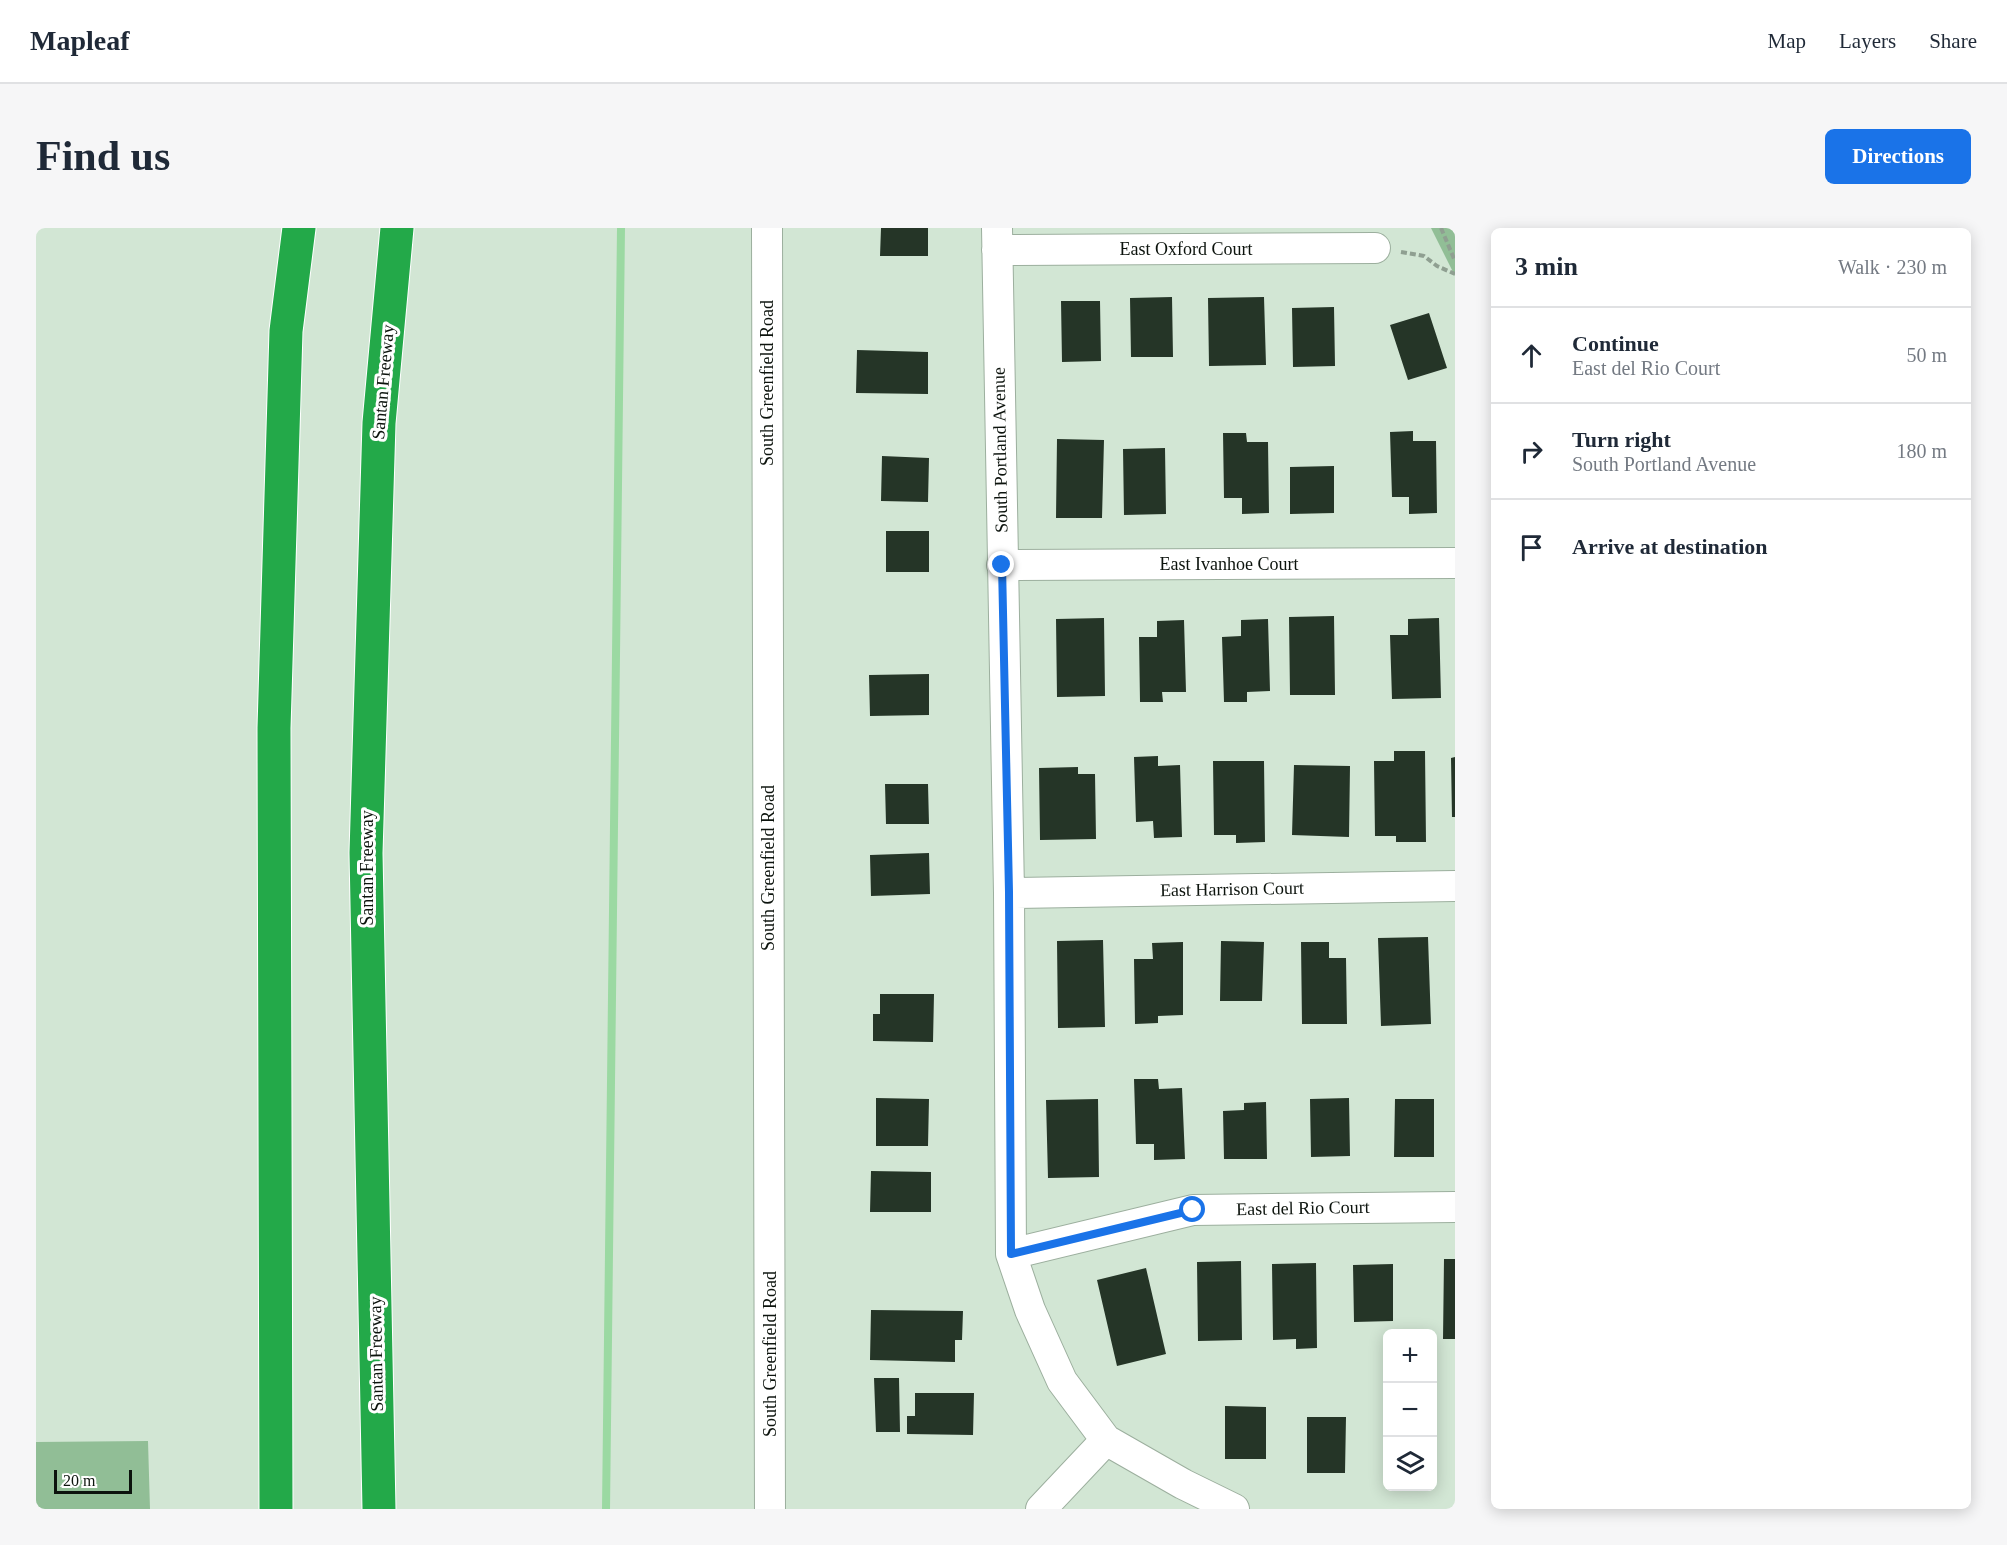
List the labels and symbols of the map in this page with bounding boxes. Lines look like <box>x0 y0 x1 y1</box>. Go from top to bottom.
street label: East Oxford Court <box>1120 239 1252 259</box>
street label: South Greenfield Road <box>757 300 777 466</box>
street label: Santan Freeway <box>368 324 398 440</box>
street label: South Portland Avenue <box>989 367 1011 533</box>
route end <box>988 551 1014 577</box>
street label: East Ivanhoe Court <box>1160 554 1298 574</box>
street label: South Greenfield Road <box>758 785 778 951</box>
street label: Santan Freeway <box>357 810 377 926</box>
street label: East Harrison Court <box>1160 878 1304 900</box>
route start <box>1179 1196 1205 1222</box>
street label: East del Rio Court <box>1236 1197 1370 1219</box>
street label: South Greenfield Road <box>760 1271 780 1437</box>
street label: Santan Freeway <box>365 1296 387 1412</box>
scale bar <box>54 1467 132 1494</box>

